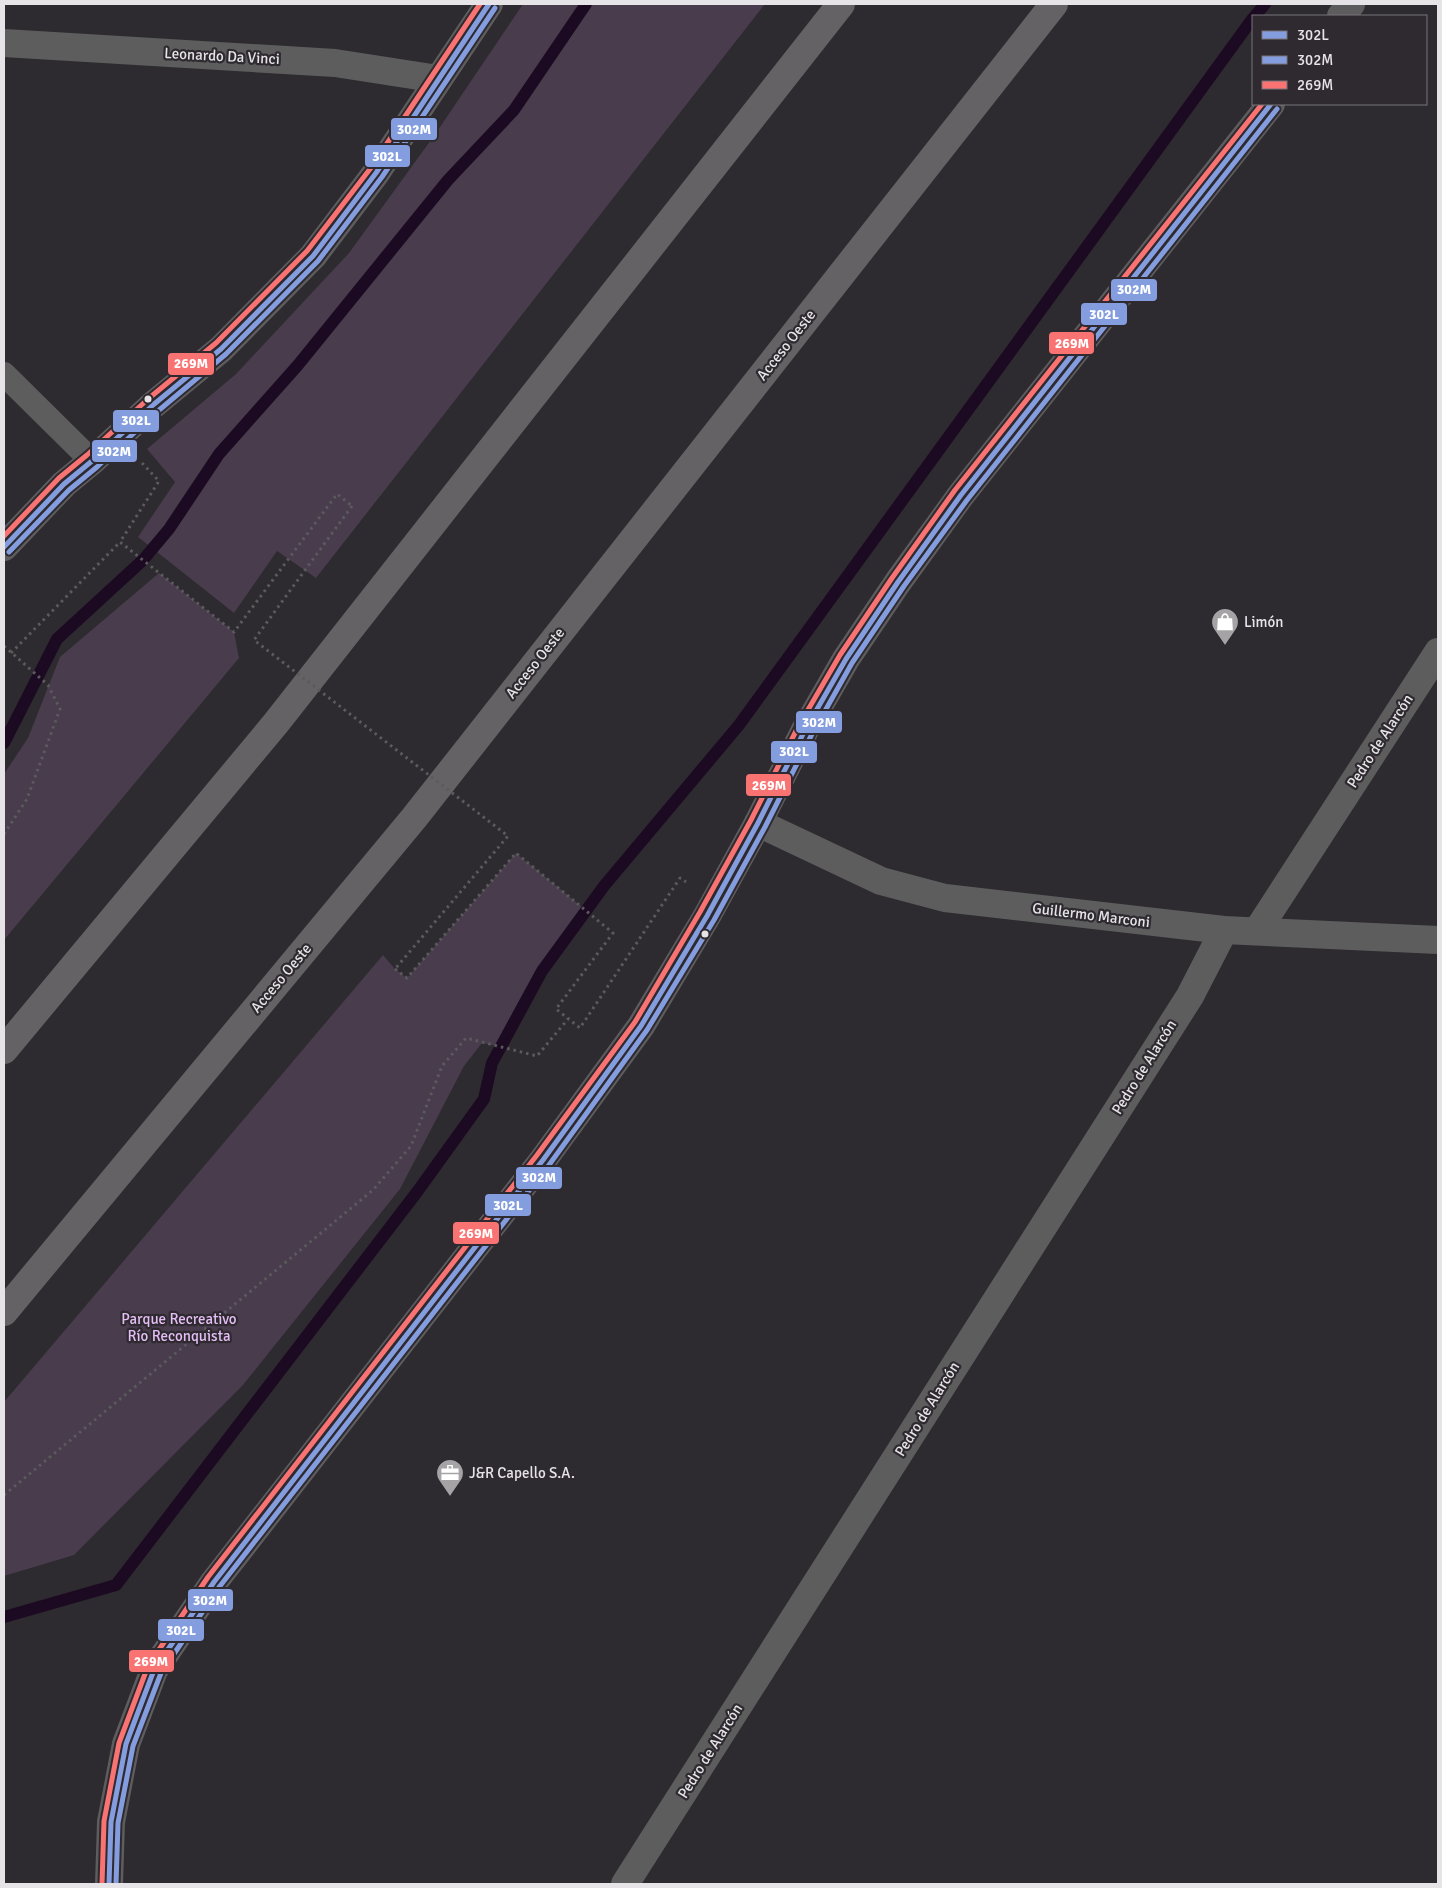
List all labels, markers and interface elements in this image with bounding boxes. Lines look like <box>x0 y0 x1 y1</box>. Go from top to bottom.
legend <box>1252 15 1427 105</box>
text: 302L <box>1297 26 1329 44</box>
street label: Leonardo Da Vinci <box>164 44 280 68</box>
text: 302M <box>1297 51 1333 69</box>
text: 269M <box>1297 76 1333 94</box>
line badge: 302M <box>390 117 438 141</box>
text: 302M <box>397 121 431 138</box>
line badge: 302L <box>364 144 411 168</box>
text: 302L <box>372 148 403 165</box>
line badge: 302M <box>1110 278 1158 302</box>
text: 302M <box>1117 281 1151 298</box>
line badge: 302L <box>1080 302 1128 326</box>
street label: Acceso Oeste <box>753 306 819 384</box>
text: 302L <box>1089 306 1120 323</box>
line badge: 269M <box>1048 331 1095 355</box>
text: 269M <box>1055 335 1089 352</box>
line badge: 269M <box>167 352 215 376</box>
text: 269M <box>174 355 208 372</box>
unlabelled marker <box>143 394 153 404</box>
line badge: 302L <box>112 409 160 433</box>
text: 302L <box>121 412 152 429</box>
line badge: 302M <box>91 439 138 463</box>
text: 302M <box>97 443 131 460</box>
shop icon: Limón <box>1210 607 1240 646</box>
place label: Limón <box>1244 613 1284 631</box>
street label: Acceso Oeste <box>502 624 568 702</box>
street label: Pedro de Alarcón <box>1343 691 1417 791</box>
line badge: 302M <box>795 710 843 734</box>
text: 302M <box>802 714 836 731</box>
line badge: 302L <box>770 740 818 764</box>
text: 302L <box>779 743 810 760</box>
line badge: 269M <box>745 773 792 797</box>
text: 269M <box>752 777 786 794</box>
street label: Guillermo Marconi <box>1031 899 1151 931</box>
unlabelled marker <box>700 929 710 939</box>
street label: Acceso Oeste <box>247 940 315 1016</box>
street label: Pedro de Alarcón <box>1108 1016 1180 1118</box>
line badge: 302M <box>515 1166 563 1190</box>
text: 302M <box>522 1169 556 1186</box>
line badge: 302L <box>484 1193 532 1217</box>
text: 302L <box>493 1197 524 1214</box>
line badge: 269M <box>452 1221 500 1245</box>
text: 269M <box>459 1225 493 1242</box>
park label: Parque Recreativo Río Reconquista <box>121 1310 237 1345</box>
street label: Pedro de Alarcón <box>891 1358 963 1460</box>
office icon: J&R Capello S.A. <box>435 1458 465 1497</box>
place label: J&R Capello S.A. <box>469 1464 575 1482</box>
line badge: 302M <box>187 1588 234 1612</box>
text: 302M <box>193 1592 227 1609</box>
line badge: 302L <box>157 1618 205 1642</box>
text: 302L <box>166 1622 197 1639</box>
line badge: 269M <box>128 1649 175 1673</box>
text: 269M <box>134 1653 168 1670</box>
street label: Pedro de Alarcón <box>674 1700 746 1802</box>

